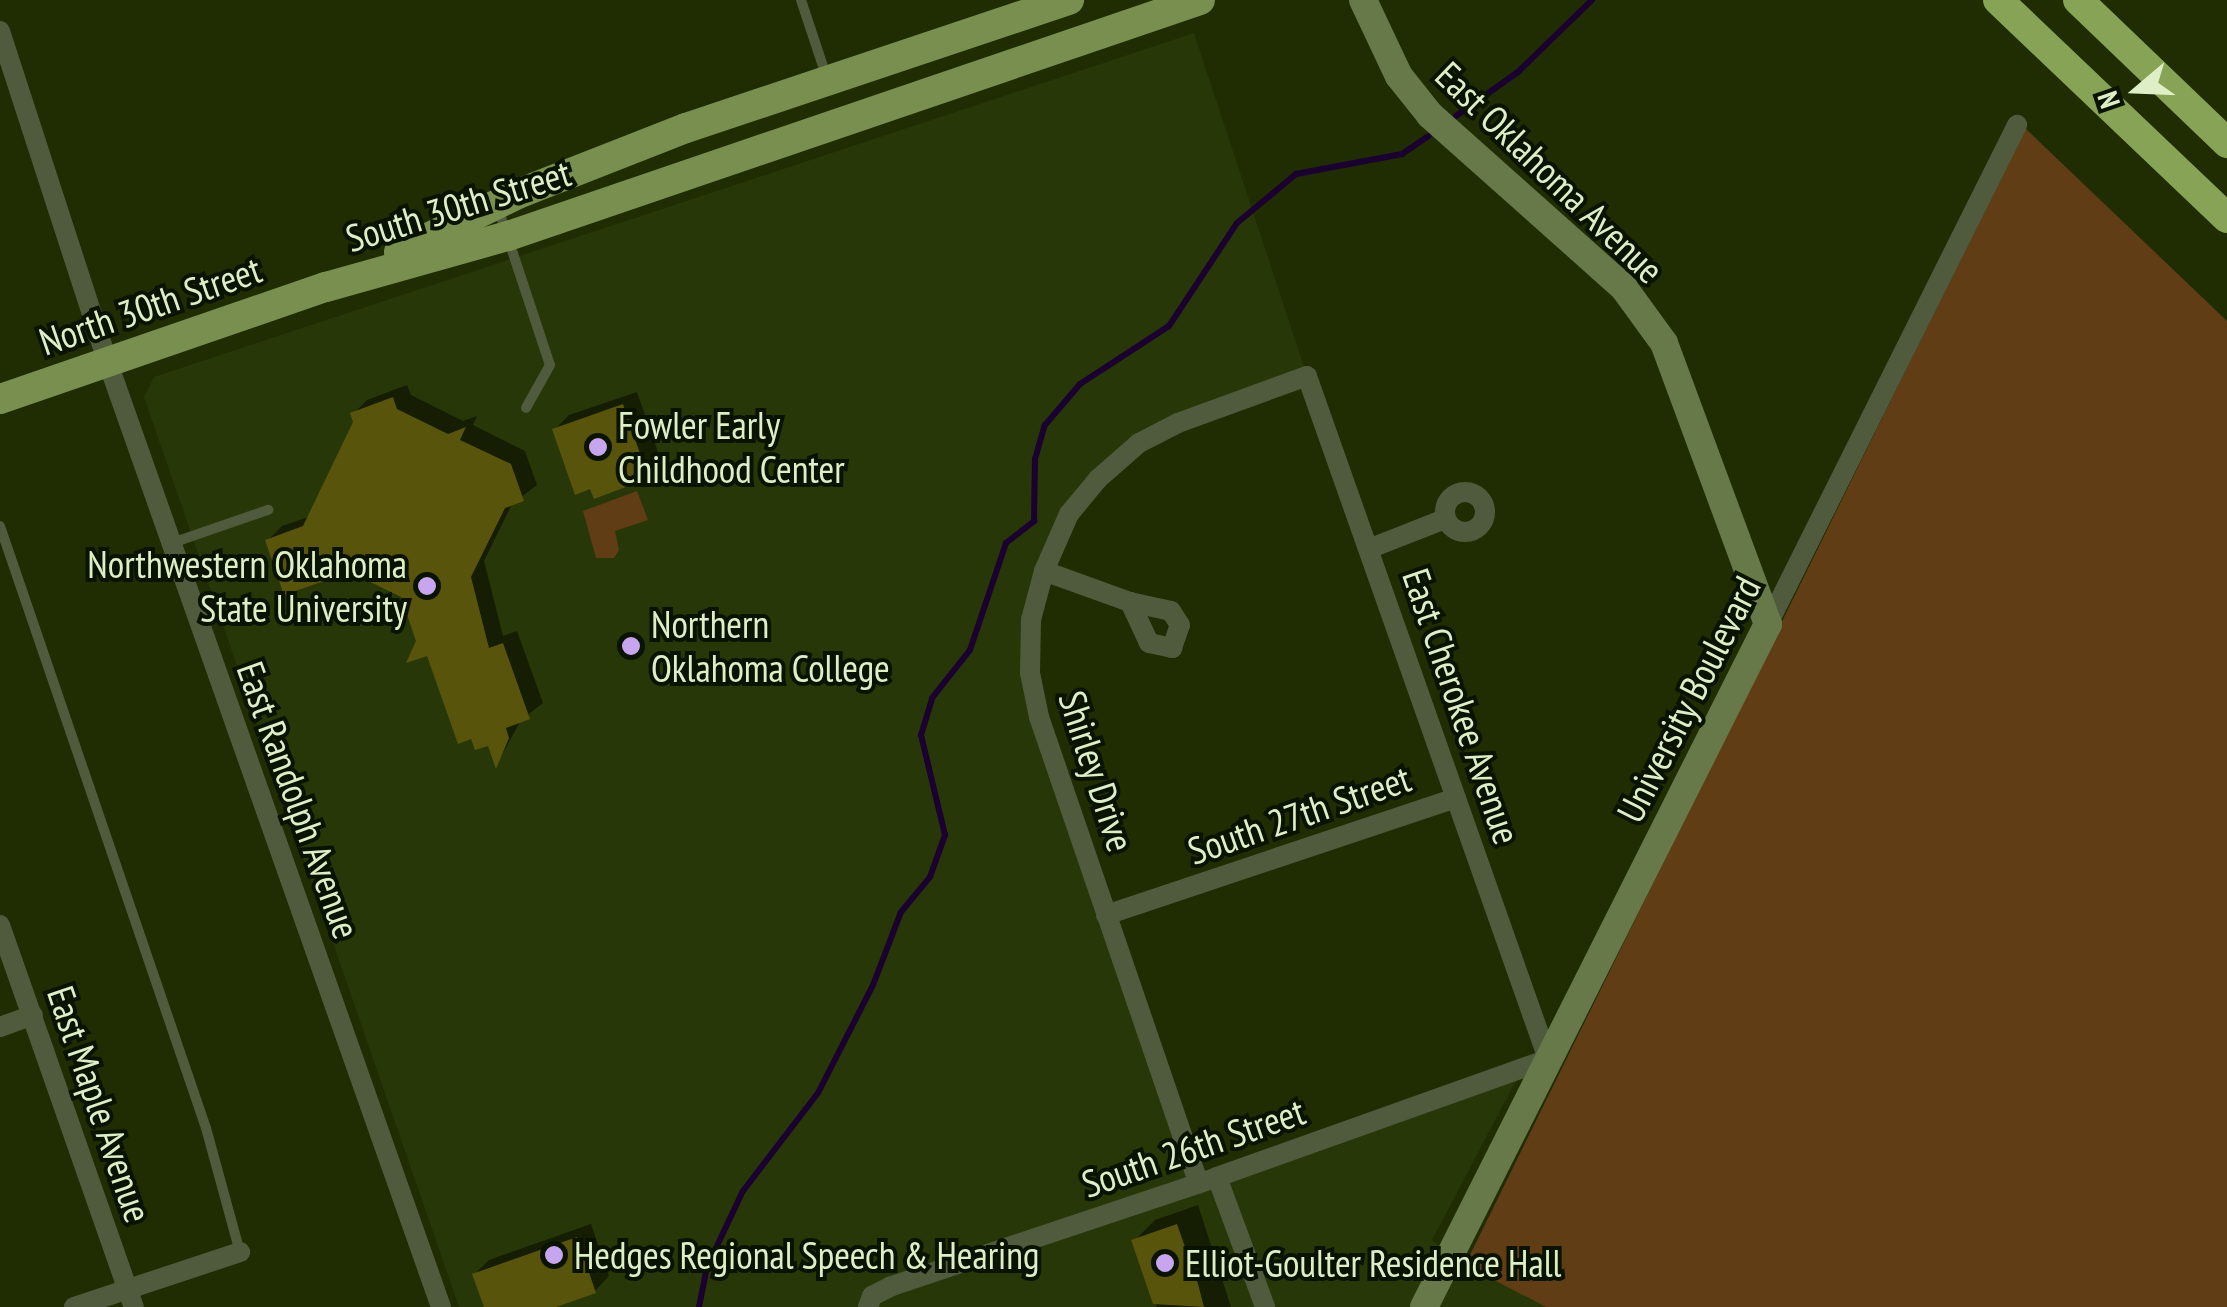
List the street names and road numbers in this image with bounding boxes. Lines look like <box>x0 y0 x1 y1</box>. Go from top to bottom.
street label: East Oklahoma Avenue <box>1426 51 1674 293</box>
street label: South 30th Street <box>340 149 576 261</box>
street label: North 30th Street <box>33 246 267 364</box>
street label: East Cherokee Avenue <box>1393 562 1531 850</box>
street label: University Boulevard <box>1606 568 1770 830</box>
street label: East Randolph Avenue <box>228 655 370 945</box>
street label: Shirley Drive <box>1050 685 1144 857</box>
street label: South 27th Street <box>1182 755 1416 873</box>
street label: East Maple Avenue <box>38 980 162 1228</box>
street label: South 26th Street <box>1076 1088 1310 1206</box>

